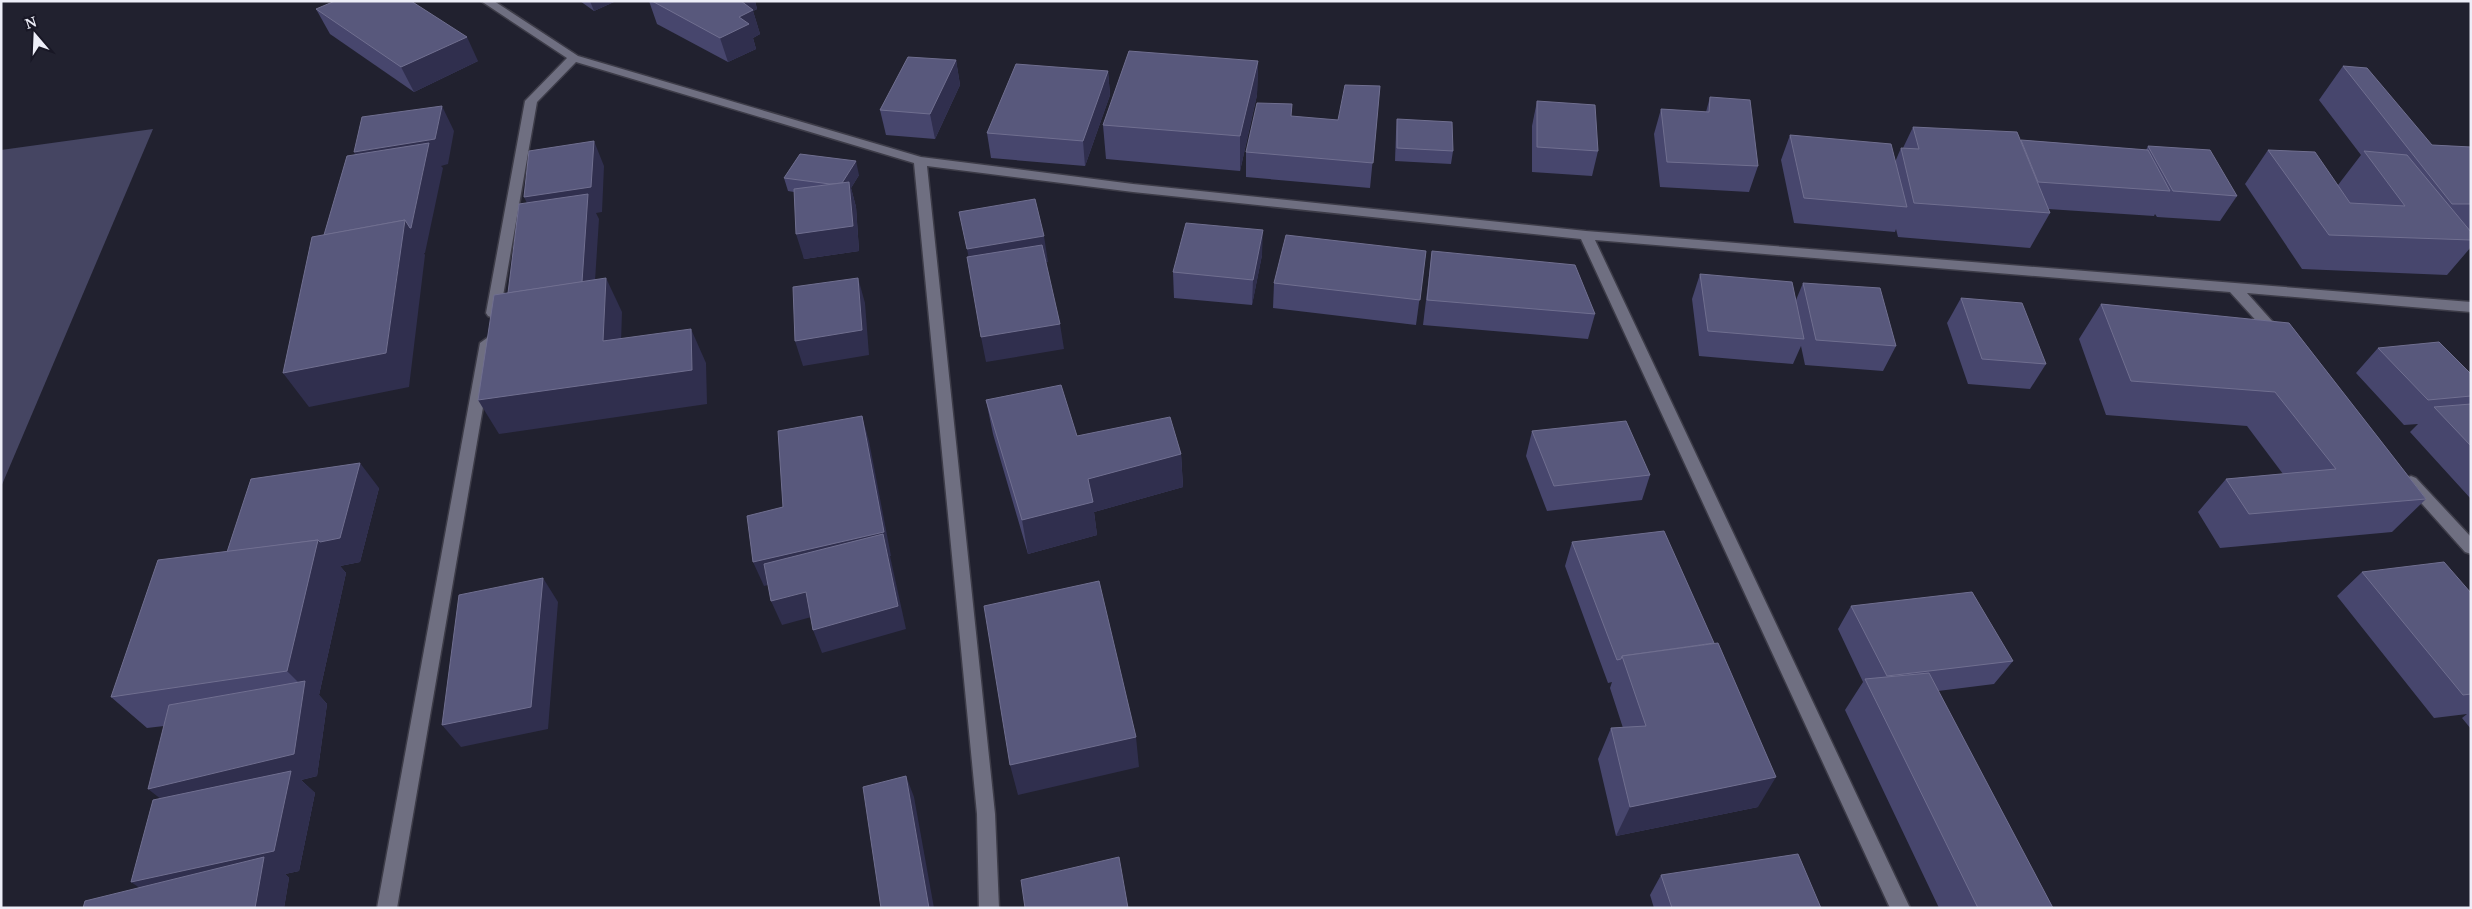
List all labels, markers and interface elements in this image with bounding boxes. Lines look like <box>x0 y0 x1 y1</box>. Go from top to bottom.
north arrow <box>10 10 60 60</box>
text: N <box>22 11 39 33</box>

